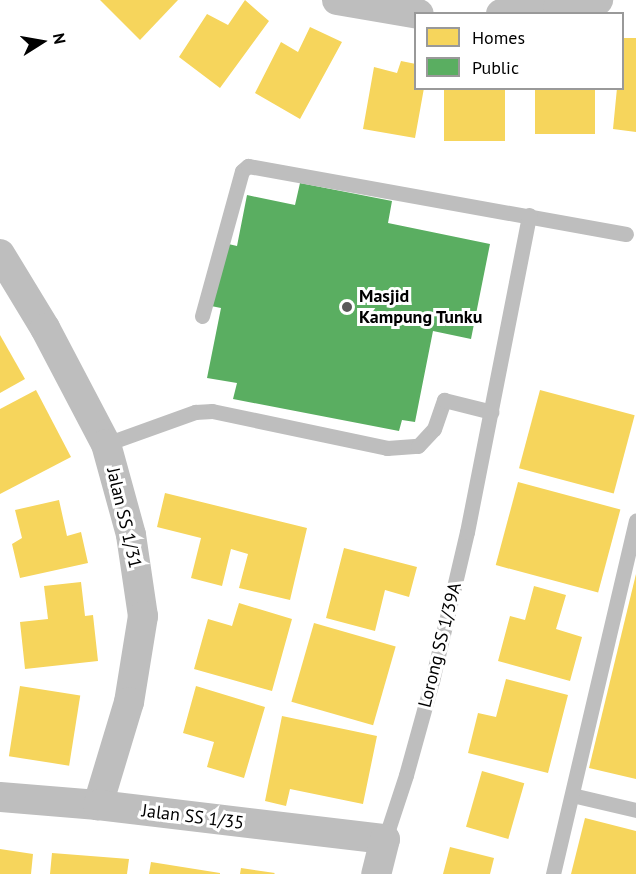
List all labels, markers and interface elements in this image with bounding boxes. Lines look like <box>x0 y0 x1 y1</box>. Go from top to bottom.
north arrow <box>12 12 72 72</box>
legend <box>414 12 624 90</box>
text: Homes <box>472 26 525 49</box>
text: N <box>49 31 70 46</box>
text: Public <box>472 56 519 79</box>
place label: Masjid Kampung Tunku <box>359 286 483 328</box>
marker: Masjid Kampung Tunku <box>340 300 354 314</box>
street label: Jalan SS 1/31 <box>102 466 146 570</box>
street label: Lorong SS 1/39A <box>414 580 466 710</box>
street label: Jalan SS 1/35 <box>141 800 245 834</box>

